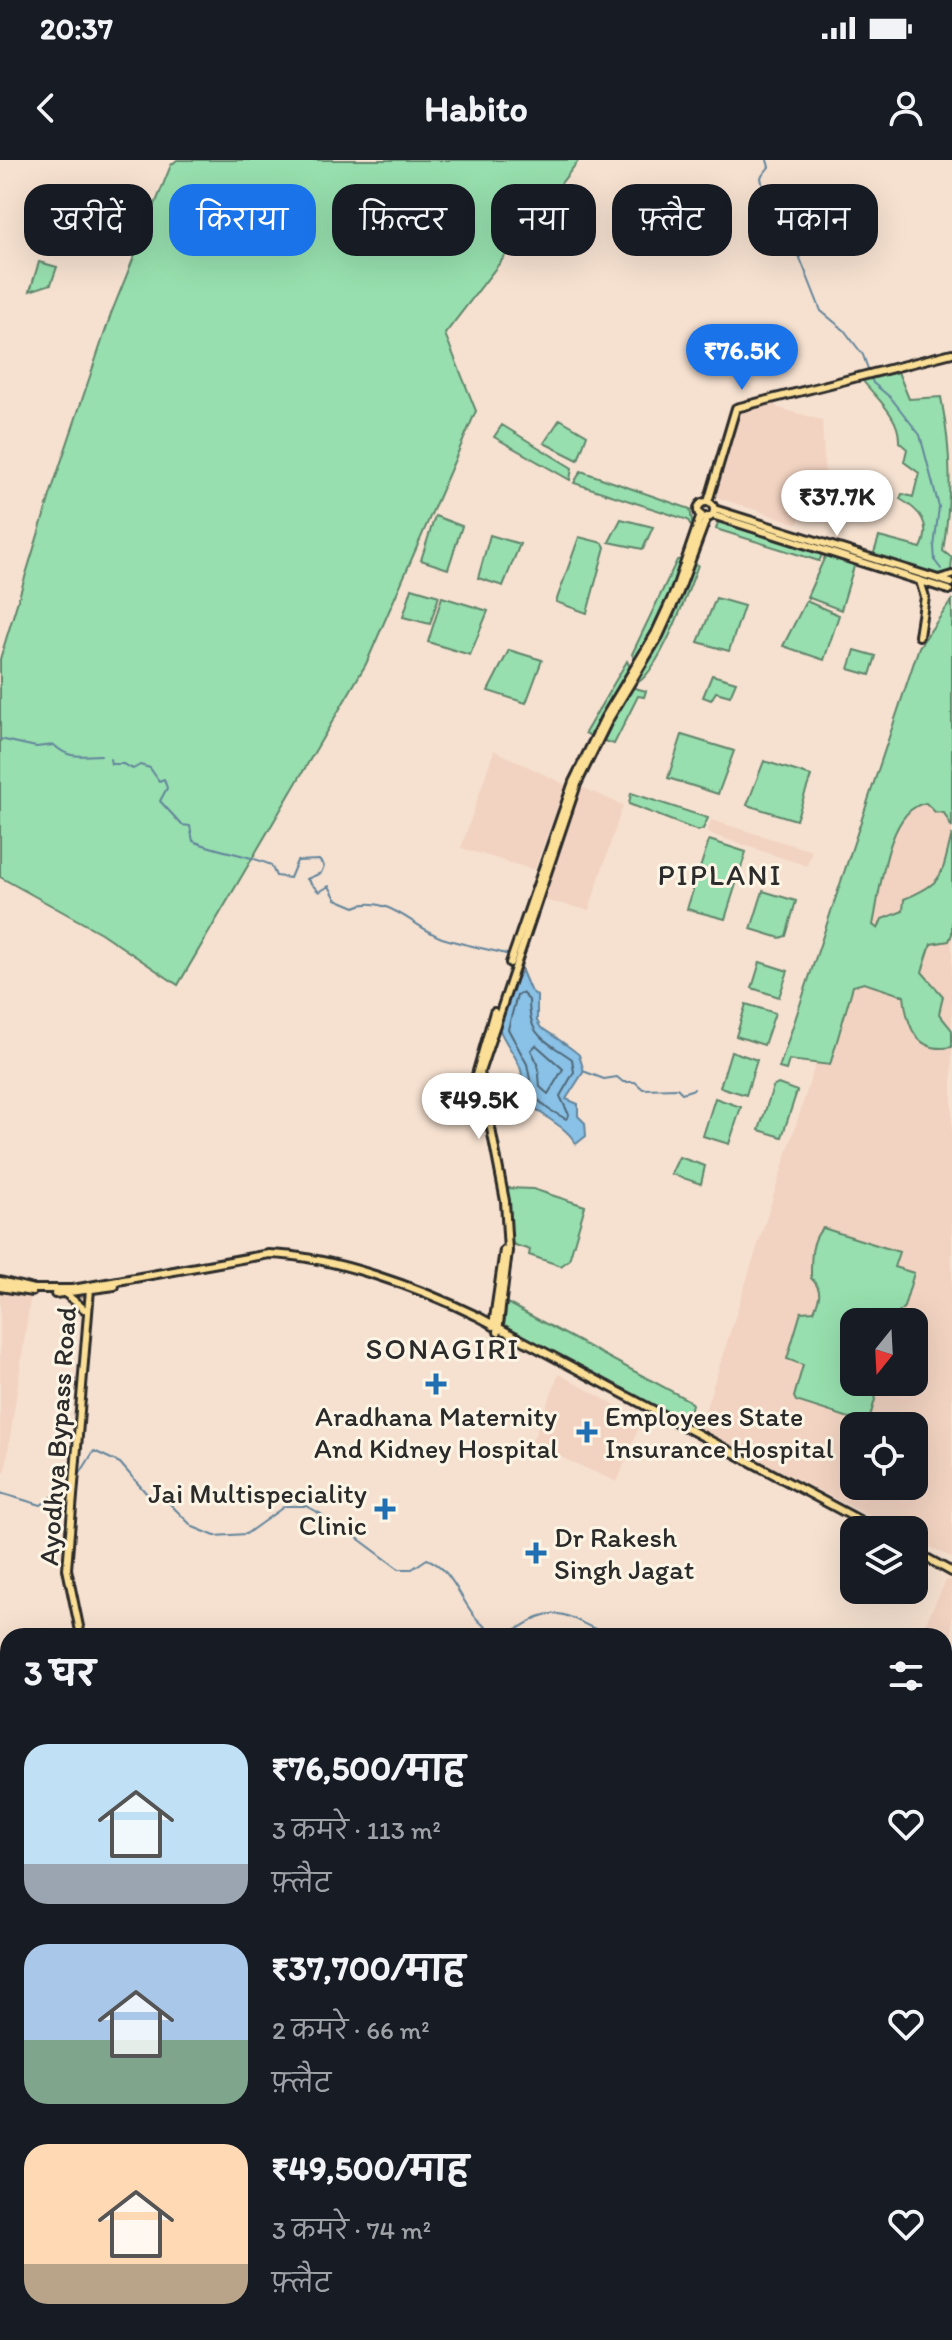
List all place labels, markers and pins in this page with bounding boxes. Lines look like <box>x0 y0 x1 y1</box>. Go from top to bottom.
pin: ₹76.5K <box>677 324 807 392</box>
pin: ₹37.7K <box>772 470 902 538</box>
pin: ₹49.5K <box>414 1073 544 1141</box>
marker: Aradhana Maternity And Kidney Hospital <box>425 1373 447 1395</box>
place label: Aradhana Maternity And Kidney Hospital <box>314 1399 558 1465</box>
place label: Employees State Insurance Hospital <box>605 1399 834 1465</box>
marker: Employees State Insurance Hospital <box>576 1421 598 1443</box>
place label: Jai Multispeciality Clinic <box>148 1476 367 1542</box>
marker: Jai Multispeciality Clinic <box>374 1498 396 1520</box>
place label: Dr Rakesh Singh Jagat <box>554 1520 694 1586</box>
marker: Dr Rakesh Singh Jagat <box>525 1542 547 1564</box>

